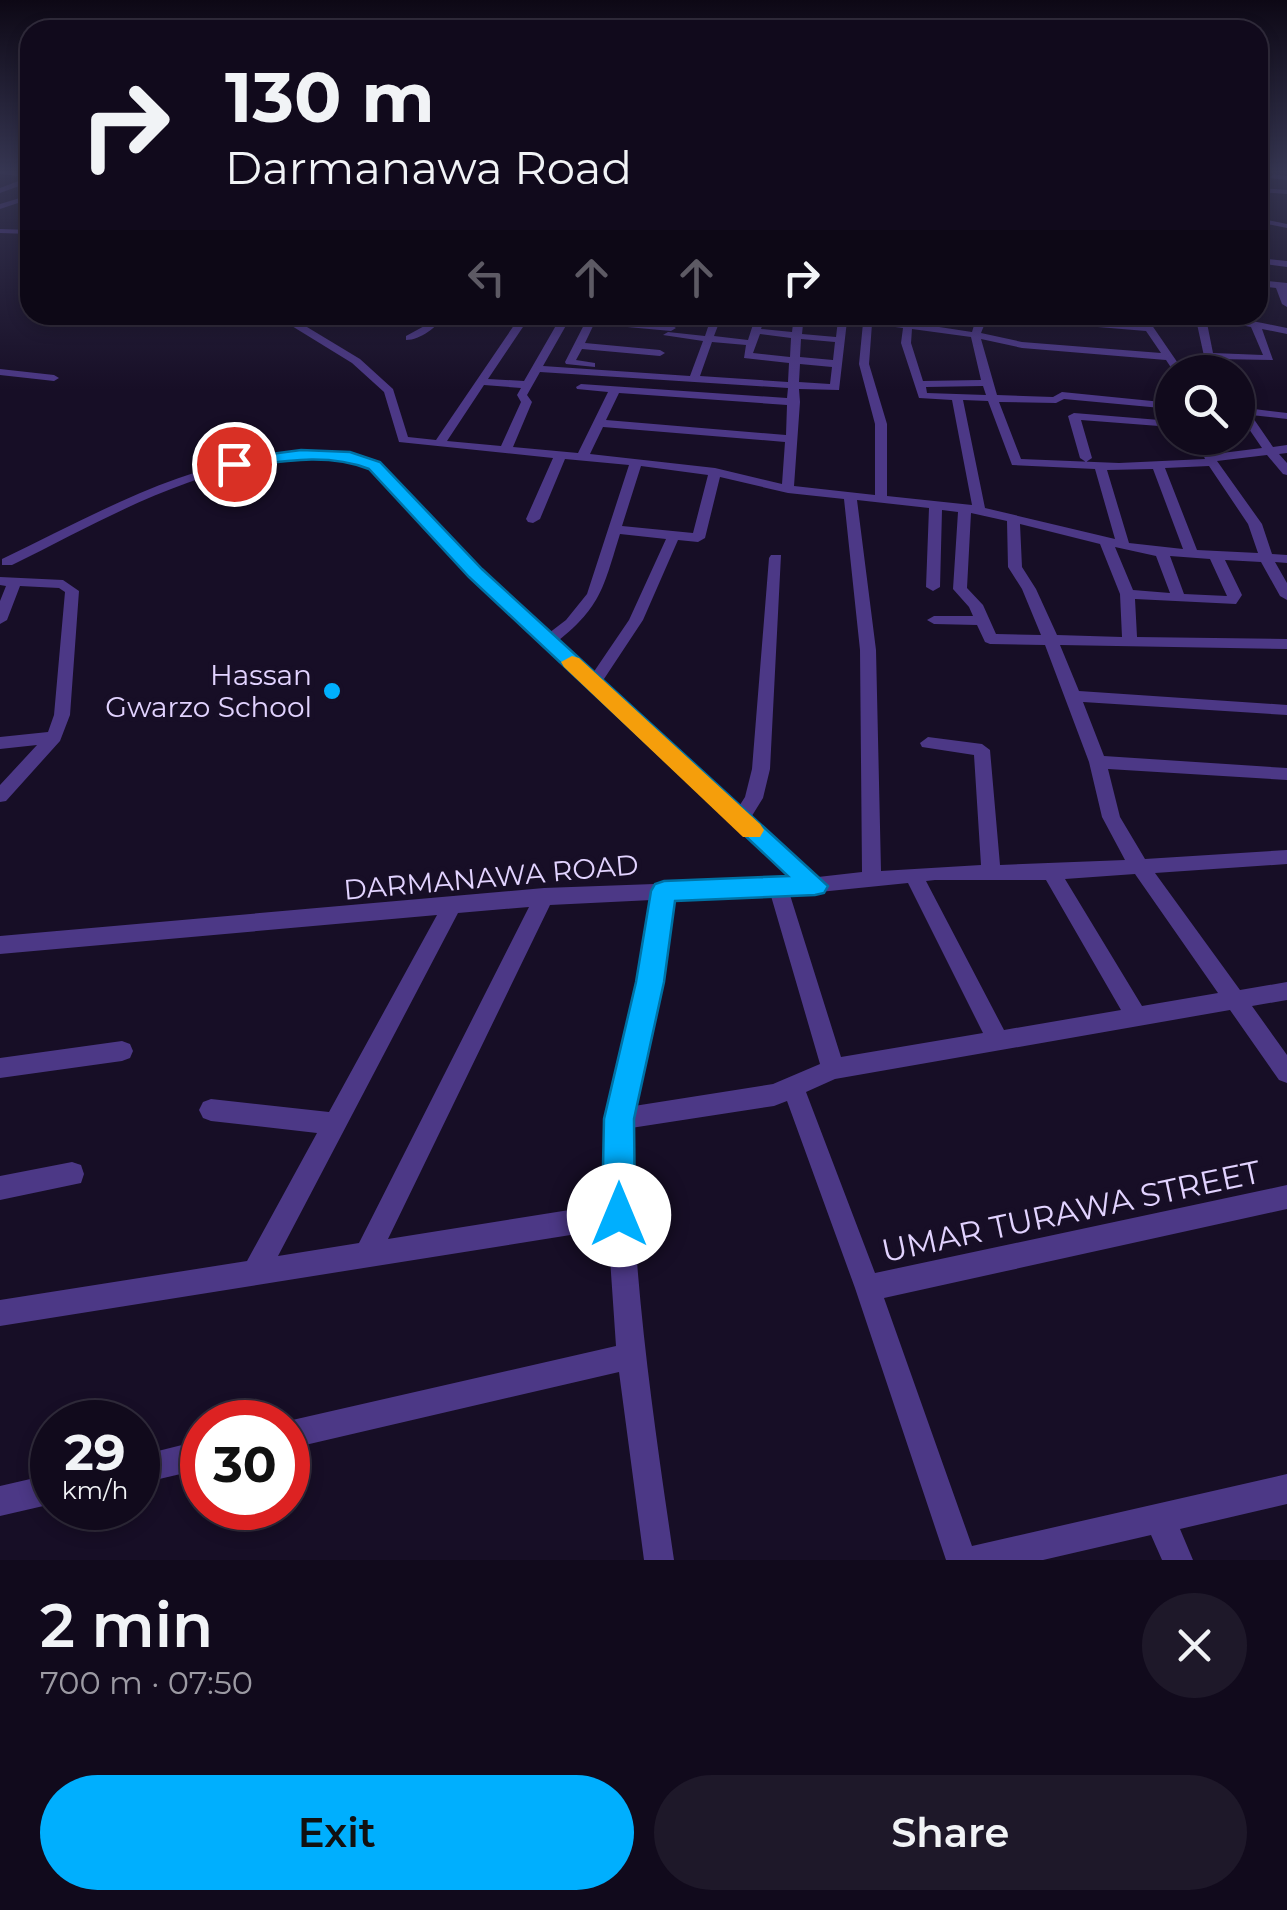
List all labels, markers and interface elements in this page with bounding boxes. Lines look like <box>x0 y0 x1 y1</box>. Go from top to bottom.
text: 130 m <box>225 54 435 140</box>
icon: right <box>60 60 190 190</box>
text: Darmanawa Road <box>225 140 632 195</box>
icon: left <box>459 250 514 305</box>
icon: ahead <box>564 250 619 305</box>
icon: ahead <box>669 250 724 305</box>
icon: right <box>774 250 829 305</box>
map controls <box>1155 355 1255 455</box>
button: search <box>1155 355 1255 455</box>
pin <box>192 422 277 507</box>
icon: arrive <box>207 437 262 492</box>
place label: Hassan Gwarzo School <box>105 658 312 724</box>
marker: Hassan Gwarzo School <box>321 680 343 702</box>
street label: DARMANAWA ROAD <box>342 847 640 907</box>
street label: UMAR TURAWA STREET <box>878 1152 1265 1270</box>
position arrow <box>567 1163 671 1267</box>
speed limit sign: 30 <box>180 1400 310 1530</box>
text: 29 <box>64 1422 126 1483</box>
text: km/h <box>62 1475 128 1505</box>
text: 2 min <box>40 1589 213 1662</box>
button: close <box>1142 1593 1247 1698</box>
text: 700 m · 07:50 <box>40 1663 253 1702</box>
button: Exit <box>40 1775 634 1890</box>
button: Share <box>654 1775 1247 1890</box>

